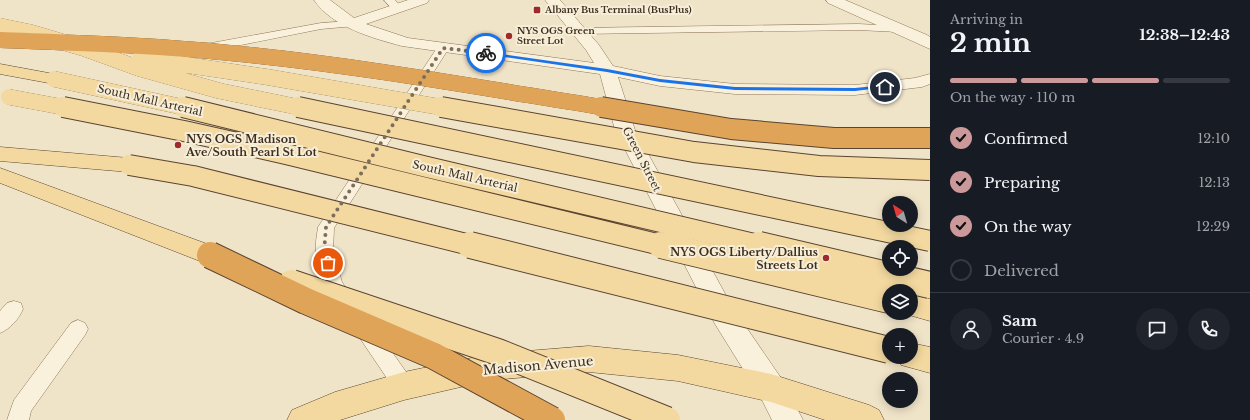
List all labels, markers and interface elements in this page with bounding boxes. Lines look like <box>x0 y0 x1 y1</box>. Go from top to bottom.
place label: Albany Bus Terminal (BusPlus) <box>544 4 692 15</box>
marker: Albany Bus Terminal (BusPlus) <box>532 5 542 15</box>
text: Arriving in <box>950 11 1023 28</box>
place label: NYS OGS Green Street Lot <box>517 25 595 46</box>
text: 12:38–12:43 <box>1139 25 1230 44</box>
text: 2 min <box>950 27 1031 59</box>
marker: NYS OGS Green Street Lot <box>504 31 514 41</box>
courier <box>466 33 506 73</box>
icon: bike <box>475 42 497 64</box>
pin <box>868 70 902 104</box>
icon: home <box>874 76 896 98</box>
street label: South Mall Arterial <box>96 81 204 119</box>
text: On the way · 110 m <box>950 89 1075 106</box>
street label: Green Street <box>620 124 665 195</box>
icon: check <box>950 127 972 149</box>
text: Confirmed <box>984 129 1068 148</box>
text: 12:10 <box>1197 130 1230 147</box>
place label: NYS OGS Madison Ave/South Pearl St Lot <box>185 132 318 159</box>
marker: NYS OGS Madison Ave/South Pearl St Lot <box>173 140 183 150</box>
street label: South Mall Arterial <box>411 157 519 195</box>
icon: check <box>950 171 972 193</box>
text: Preparing <box>984 173 1060 192</box>
text: 12:13 <box>1199 174 1230 191</box>
north arrow <box>882 196 918 232</box>
map controls <box>882 196 918 408</box>
icon: check <box>950 215 972 237</box>
text: On the way <box>984 217 1072 236</box>
text: 12:29 <box>1196 218 1230 235</box>
button: locate <box>882 240 918 276</box>
place label: NYS OGS Liberty/Dallius Streets Lot <box>670 245 819 272</box>
pin <box>311 246 345 280</box>
icon: bag <box>317 252 339 274</box>
marker: NYS OGS Liberty/Dallius Streets Lot <box>821 253 831 263</box>
text: Delivered <box>984 261 1059 280</box>
button: layers <box>882 284 918 320</box>
button: person <box>950 308 992 350</box>
button: chat <box>1136 308 1178 350</box>
button: phone <box>1188 308 1230 350</box>
text: Sam <box>1002 311 1037 330</box>
button: + <box>882 328 918 364</box>
text: Courier · 4.9 <box>1002 330 1084 347</box>
street label: Madison Avenue <box>482 352 594 379</box>
button: − <box>882 372 918 408</box>

